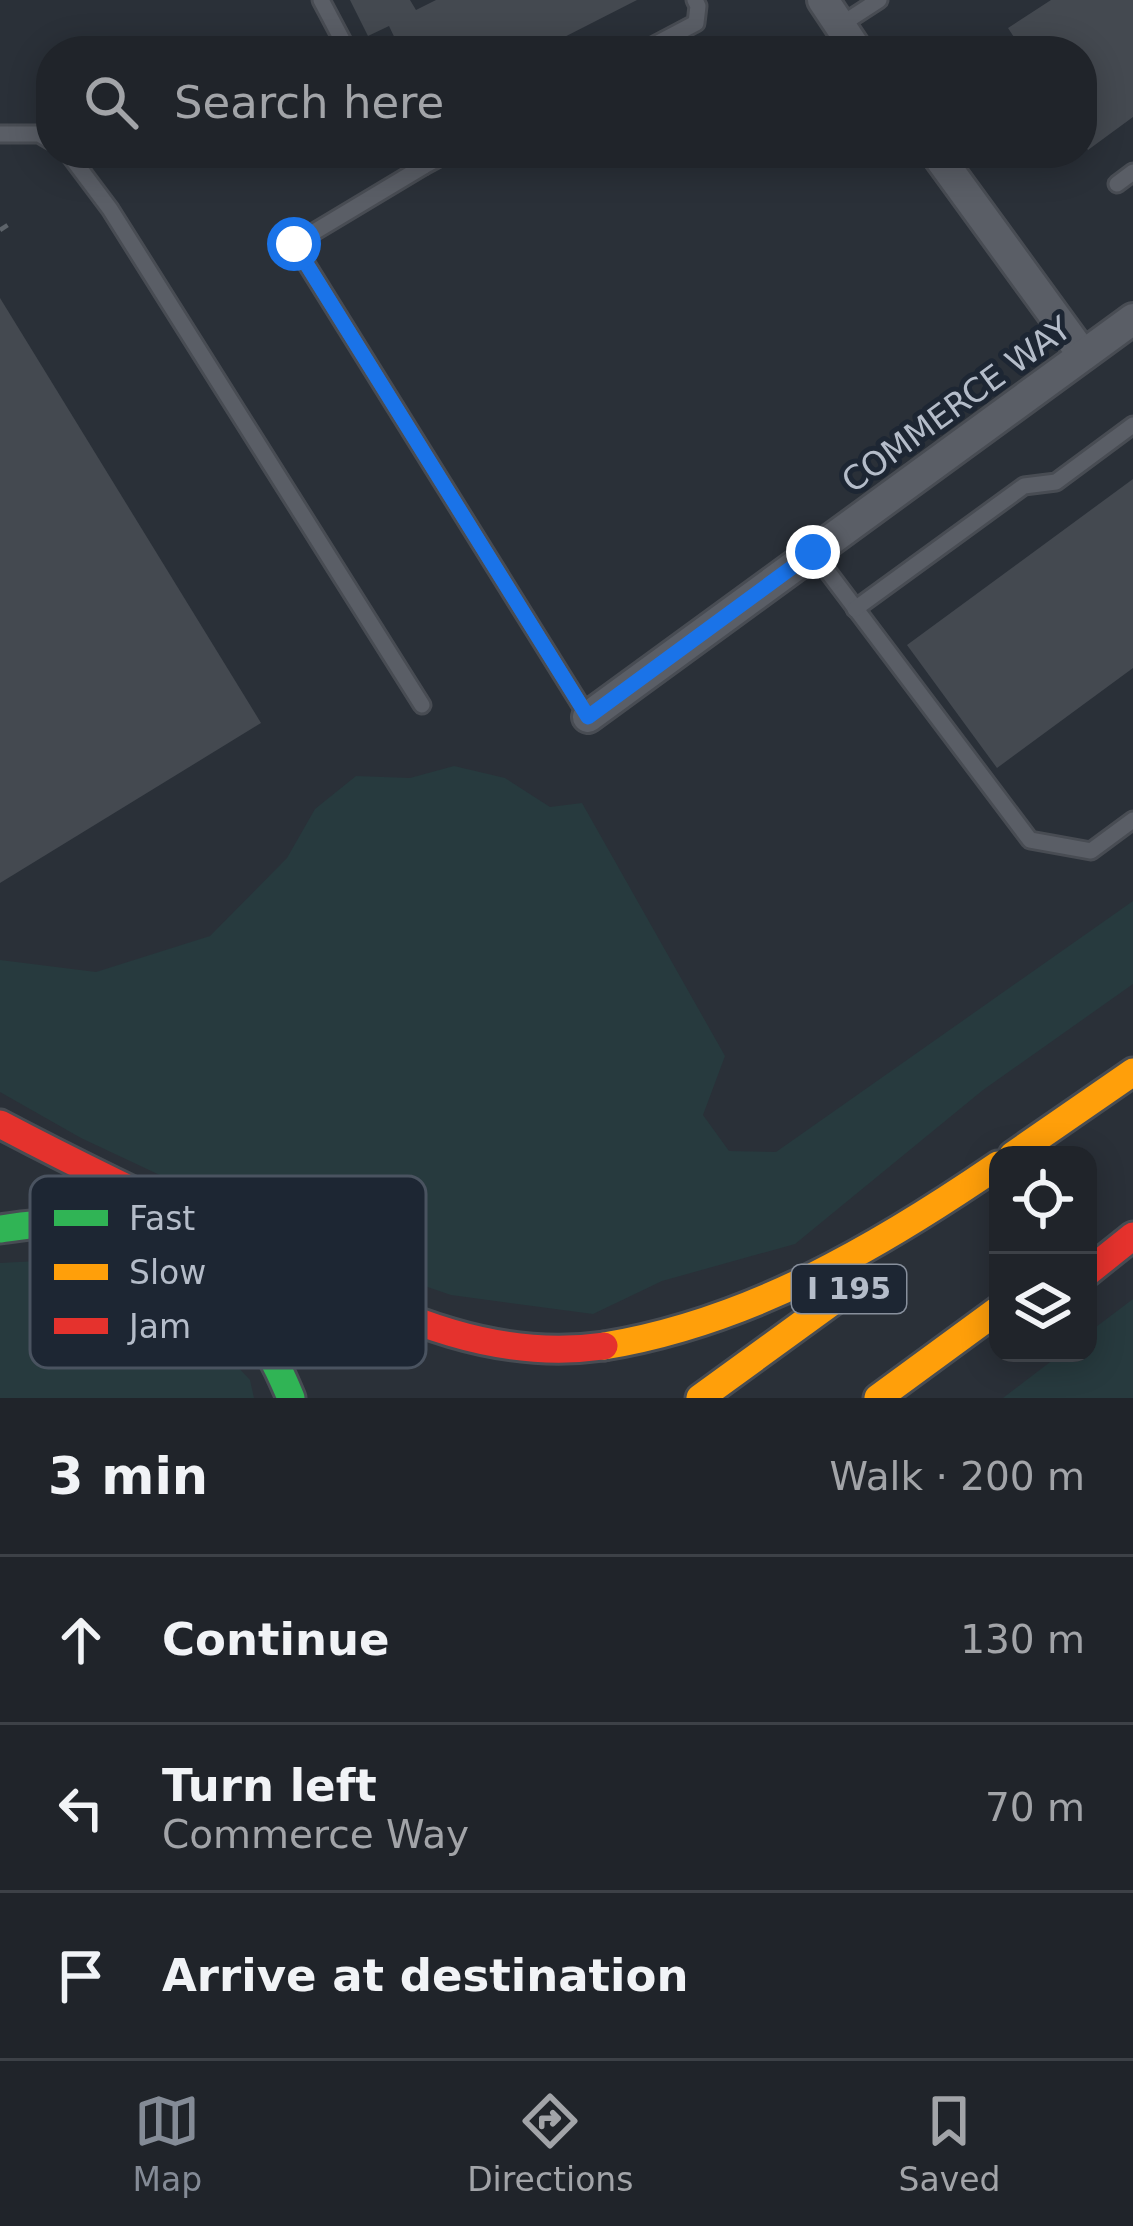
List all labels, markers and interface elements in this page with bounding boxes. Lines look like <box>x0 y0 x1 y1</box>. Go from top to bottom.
search box <box>36 36 1097 168</box>
icon: search <box>78 69 144 135</box>
text: Search here <box>174 76 444 129</box>
route start <box>267 217 321 271</box>
street label: COMMERCE WAY <box>834 308 1079 501</box>
route end <box>786 525 840 579</box>
map controls <box>989 1146 1097 1362</box>
button: locate <box>989 1146 1097 1254</box>
legend <box>30 1176 426 1368</box>
text: Fast <box>129 1199 195 1238</box>
text: Slow <box>129 1253 206 1292</box>
button: layers <box>989 1254 1097 1362</box>
road number: I 195 <box>792 1265 906 1313</box>
text: Jam <box>127 1307 191 1346</box>
text: 3 min <box>48 1447 208 1506</box>
text: Walk · 200 m <box>830 1454 1085 1499</box>
icon: ahead <box>48 1607 114 1673</box>
text: Continue <box>162 1613 390 1666</box>
text: 130 m <box>960 1617 1085 1662</box>
text: Turn left <box>162 1759 377 1812</box>
icon: left <box>48 1775 114 1841</box>
text: 70 m <box>985 1785 1085 1830</box>
text: Commerce Way <box>162 1812 469 1857</box>
icon: arrive <box>48 1943 114 2009</box>
text: Arrive at destination <box>162 1949 688 2002</box>
tab: Map <box>133 2088 202 2199</box>
tab: Directions <box>467 2088 633 2199</box>
tab: Saved <box>899 2088 1000 2199</box>

